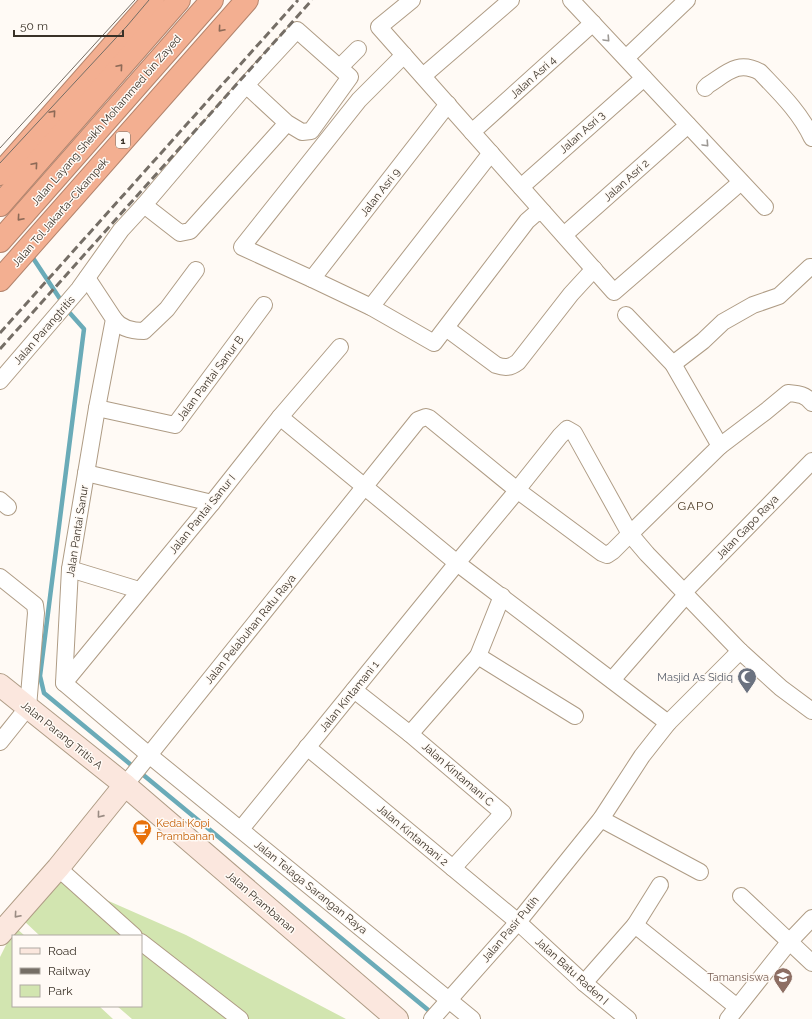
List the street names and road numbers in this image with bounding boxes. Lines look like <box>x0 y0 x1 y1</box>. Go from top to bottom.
street label: Jalan Layang Sheikh Mohammed bin Zayed <box>29 32 184 208</box>
street label: Jalan Asri 4 <box>508 54 559 101</box>
street label: Jalan Asri 3 <box>557 109 608 156</box>
road number: 1 <box>116 132 130 148</box>
street label: Jalan Tol Jakarta–Cikampek <box>10 155 111 269</box>
street label: Jalan Asri 2 <box>601 156 652 204</box>
street label: Jalan Asri 9 <box>358 166 403 219</box>
street label: Jalan Parangtritis <box>11 293 78 367</box>
street label: Jalan Pantai Sanur B <box>174 333 247 423</box>
street label: Jalan Pantai Sanur I <box>166 472 238 557</box>
street label: Jalan Pantai Sanur <box>64 484 91 578</box>
street label: Jalan Gapo Raya <box>713 493 781 562</box>
street label: Jalan Pelabuhan Ratu Raya <box>202 572 299 687</box>
street label: Jalan Kintamani 1 <box>317 658 382 734</box>
street label: Jalan Parang Tritis A <box>18 699 105 773</box>
street label: Jalan Kintamani C <box>419 740 496 809</box>
street label: Jalan Kintamani 2 <box>375 802 451 869</box>
street label: Jalan Telaga Sarangan Raya <box>252 838 370 937</box>
street label: Jalan Prambanan <box>223 869 298 936</box>
street label: Jalan Pasir Putih <box>479 894 542 965</box>
street label: Jalan Batu Raden I <box>532 935 611 1008</box>

